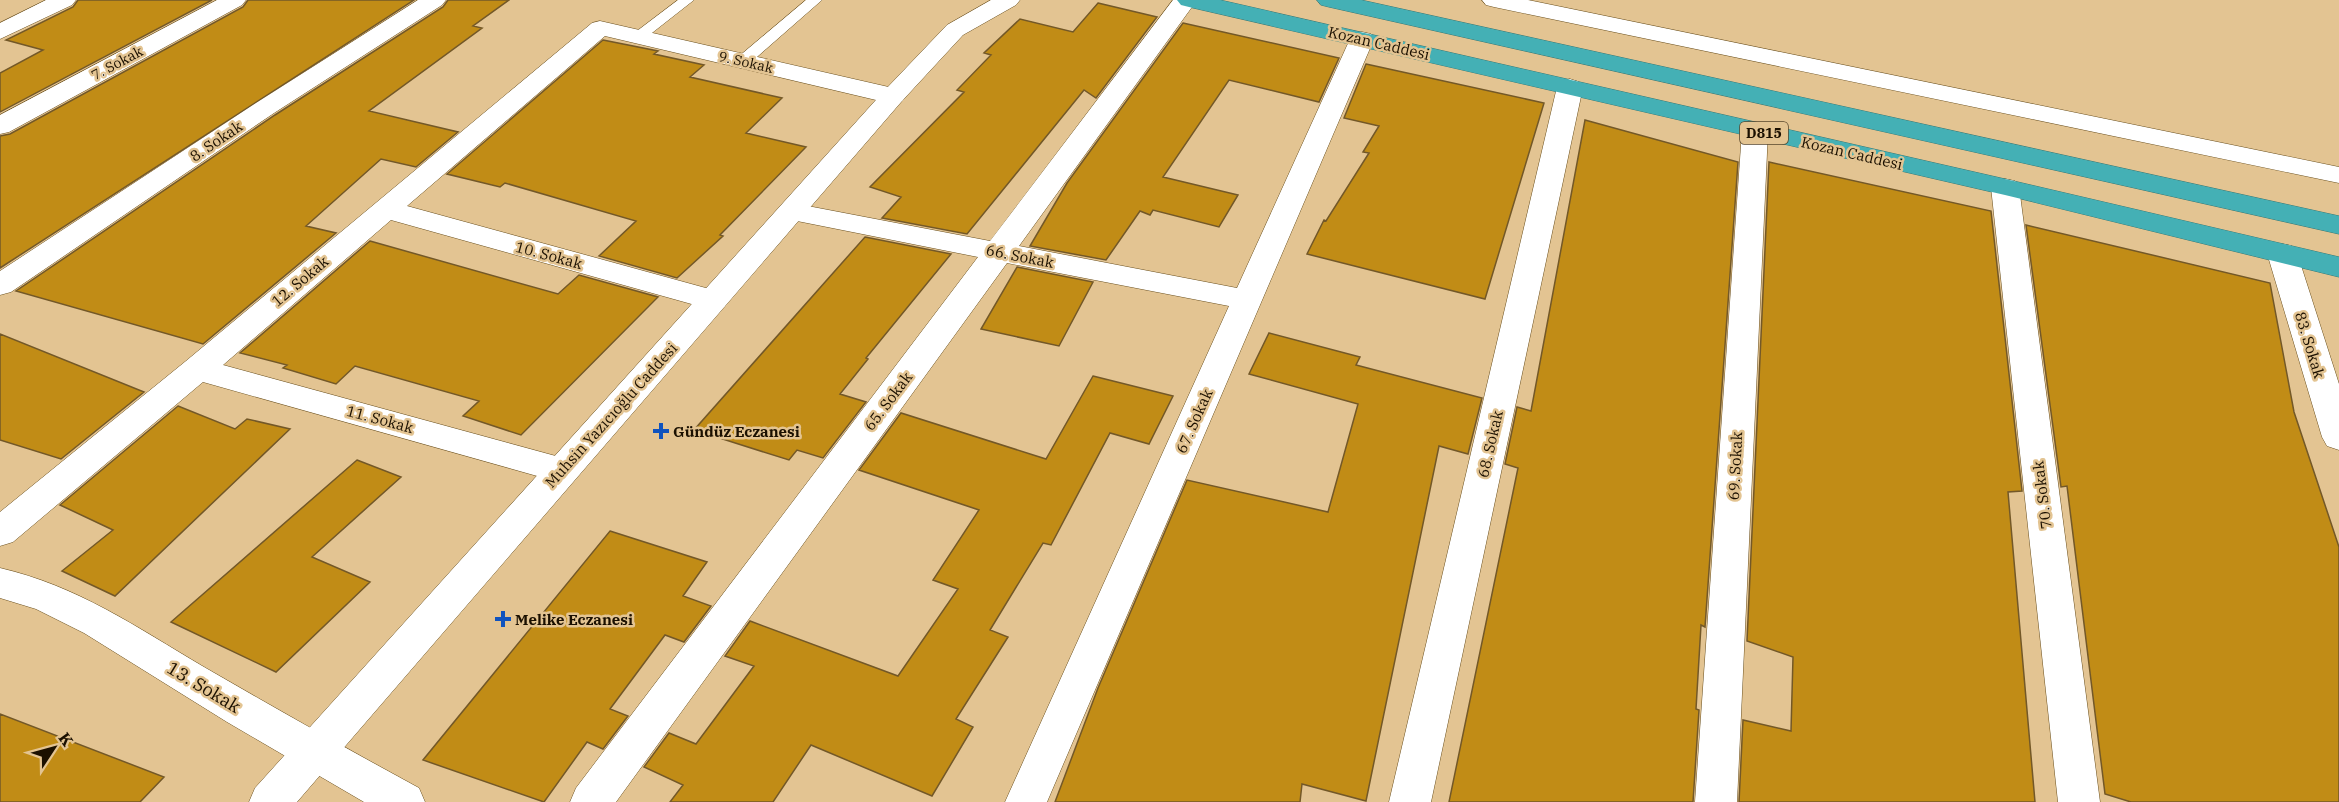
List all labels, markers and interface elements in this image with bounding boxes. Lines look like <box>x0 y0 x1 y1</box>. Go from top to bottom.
street label: Kozan Caddesi <box>1326 22 1432 64</box>
street label: 7. Sokak <box>88 42 146 84</box>
street label: 9. Sokak <box>717 47 776 77</box>
street label: 8. Sokak <box>186 116 246 166</box>
road number: D815 <box>1740 122 1788 144</box>
street label: Kozan Caddesi <box>1799 132 1905 174</box>
street label: 10. Sokak <box>513 237 585 273</box>
street label: 66. Sokak <box>985 240 1056 272</box>
street label: 12. Sokak <box>268 252 333 310</box>
street label: 83. Sokak <box>2291 309 2329 381</box>
street label: Muhsin Yazıcıoğlu Caddesi <box>541 338 681 491</box>
street label: 65. Sokak <box>860 368 916 434</box>
street label: 67. Sokak <box>1171 386 1217 456</box>
street label: 11. Sokak <box>344 401 416 437</box>
street label: 68. Sokak <box>1473 408 1507 480</box>
place label: Gündüz Eczanesi <box>673 422 800 441</box>
marker: Gündüz Eczanesi <box>654 424 668 438</box>
street label: 69. Sokak <box>1724 431 1746 501</box>
street label: 70. Sokak <box>2028 460 2056 530</box>
place label: Melike Eczanesi <box>515 610 633 629</box>
marker: Melike Eczanesi <box>496 612 510 626</box>
street label: 13. Sokak <box>163 656 246 718</box>
north arrow <box>24 718 84 778</box>
text: K <box>54 728 78 751</box>

